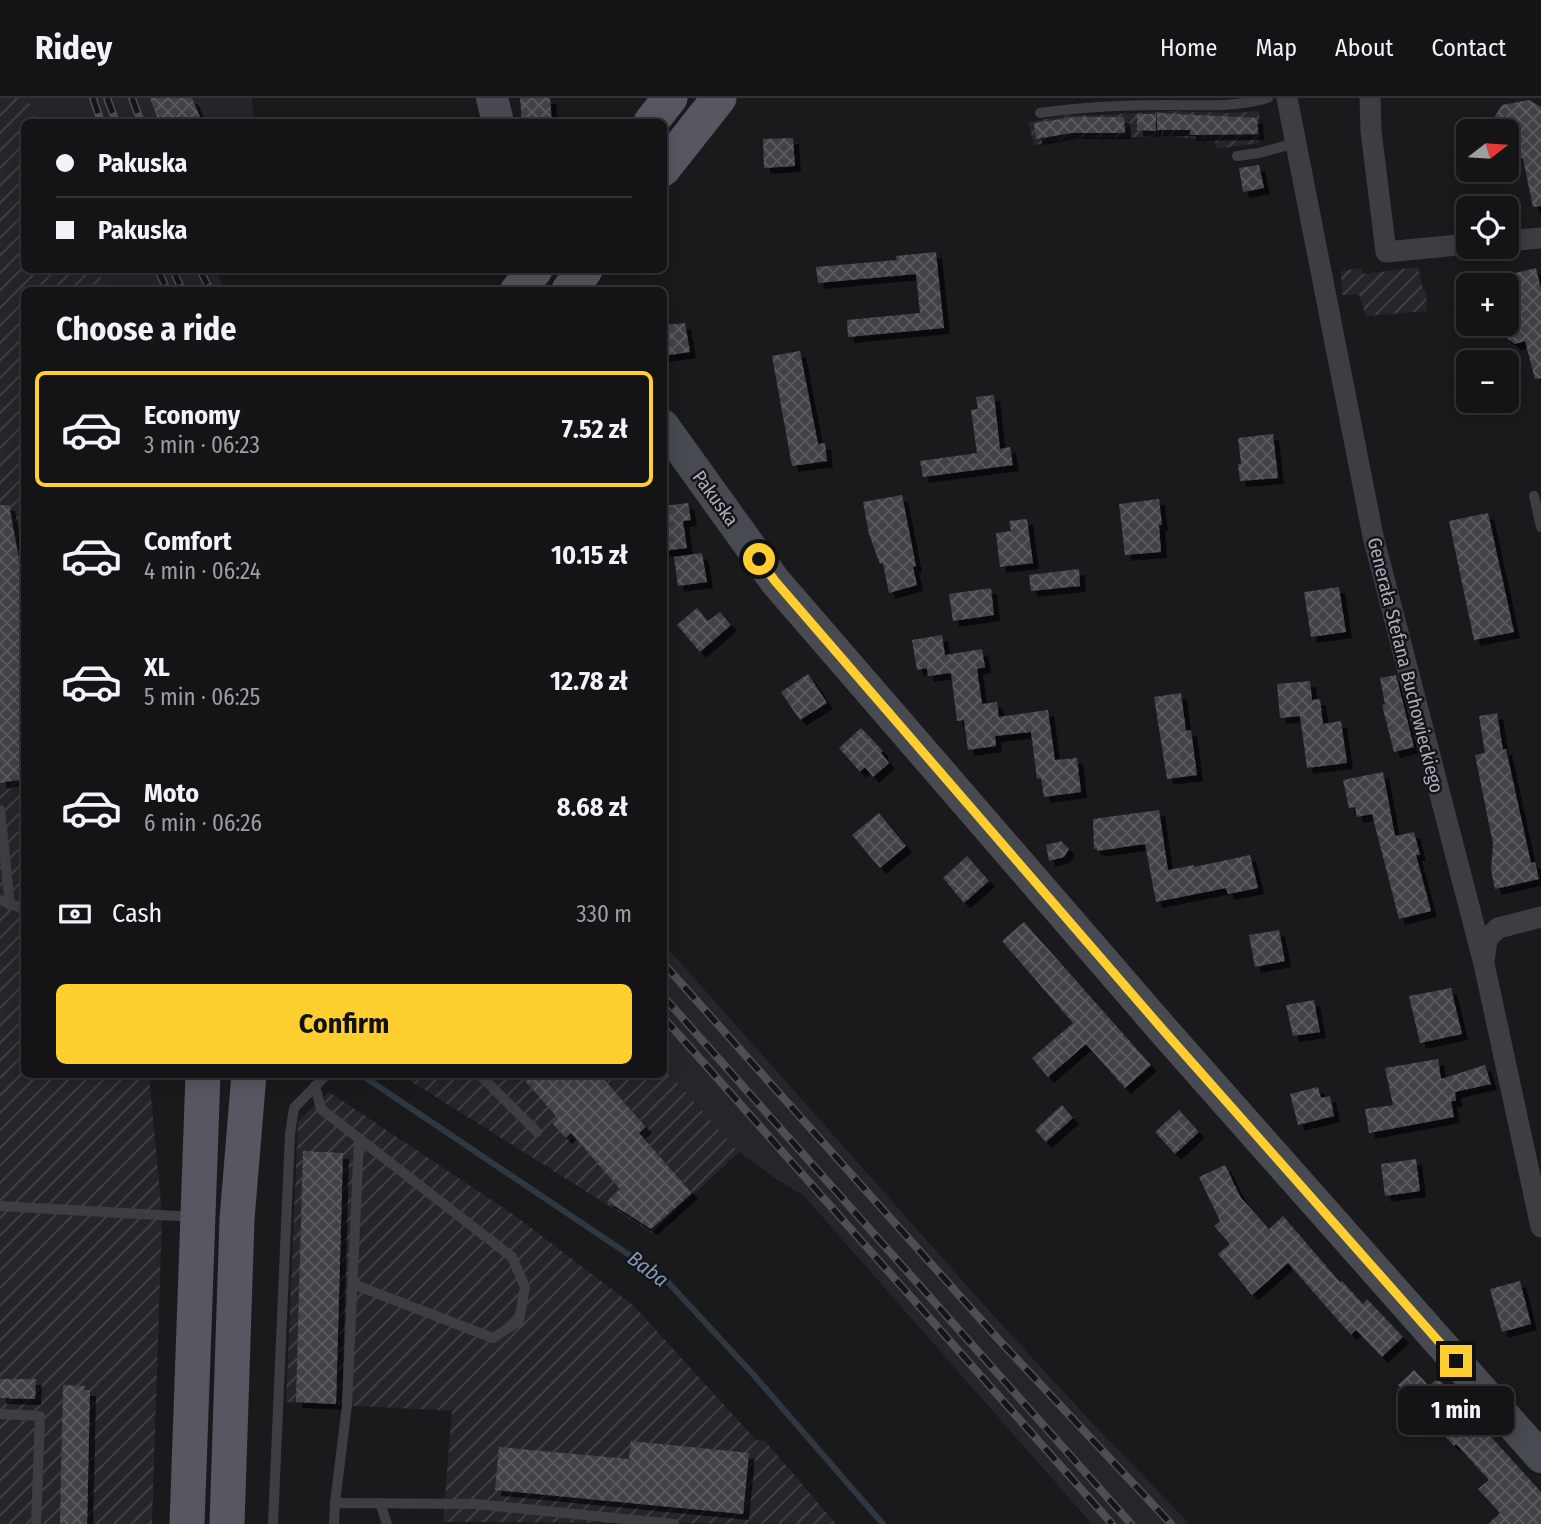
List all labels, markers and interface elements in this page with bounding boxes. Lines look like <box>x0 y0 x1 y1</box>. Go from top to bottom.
text: Ridey <box>35 28 112 68</box>
text: Home <box>1160 34 1217 62</box>
text: Map <box>1255 34 1297 62</box>
text: About <box>1335 34 1393 62</box>
text: Contact <box>1431 34 1506 62</box>
north arrow <box>1456 119 1519 182</box>
map controls <box>1456 119 1519 413</box>
text: Pakuska <box>98 148 188 179</box>
button: locate <box>1456 196 1519 259</box>
text: Pakuska <box>98 215 188 246</box>
button: + <box>1456 273 1519 336</box>
text: Choose a ride <box>56 310 237 348</box>
button: − <box>1456 350 1519 413</box>
icon: car <box>60 398 123 461</box>
text: Economy <box>144 400 240 431</box>
text: 7.52 zł <box>562 414 628 445</box>
text: 3 min · 06:23 <box>144 431 260 459</box>
street label: Pakuska <box>688 466 743 531</box>
icon: car <box>60 524 123 587</box>
text: Comfort <box>144 526 232 557</box>
street label: Generała Stefana Buchowieckiego <box>1363 535 1448 795</box>
text: 10.15 zł <box>551 540 628 571</box>
route start <box>743 543 775 575</box>
text: 4 min · 06:24 <box>144 557 261 585</box>
icon: car <box>60 650 123 713</box>
text: XL <box>144 652 170 683</box>
text: 12.78 zł <box>550 666 628 697</box>
text: 5 min · 06:25 <box>144 683 260 711</box>
icon: car <box>60 776 123 839</box>
text: Moto <box>144 778 199 809</box>
text: 8.68 zł <box>557 792 628 823</box>
text: 6 min · 06:26 <box>144 809 262 837</box>
icon: cash <box>56 895 94 933</box>
text: Cash <box>112 898 162 929</box>
text: 330 m <box>576 900 632 928</box>
button: Confirm <box>56 984 632 1064</box>
water label: Baba <box>622 1245 674 1293</box>
route end <box>1440 1345 1472 1377</box>
callout: 1 min <box>1398 1386 1514 1434</box>
text: 1 min <box>1431 1396 1481 1424</box>

